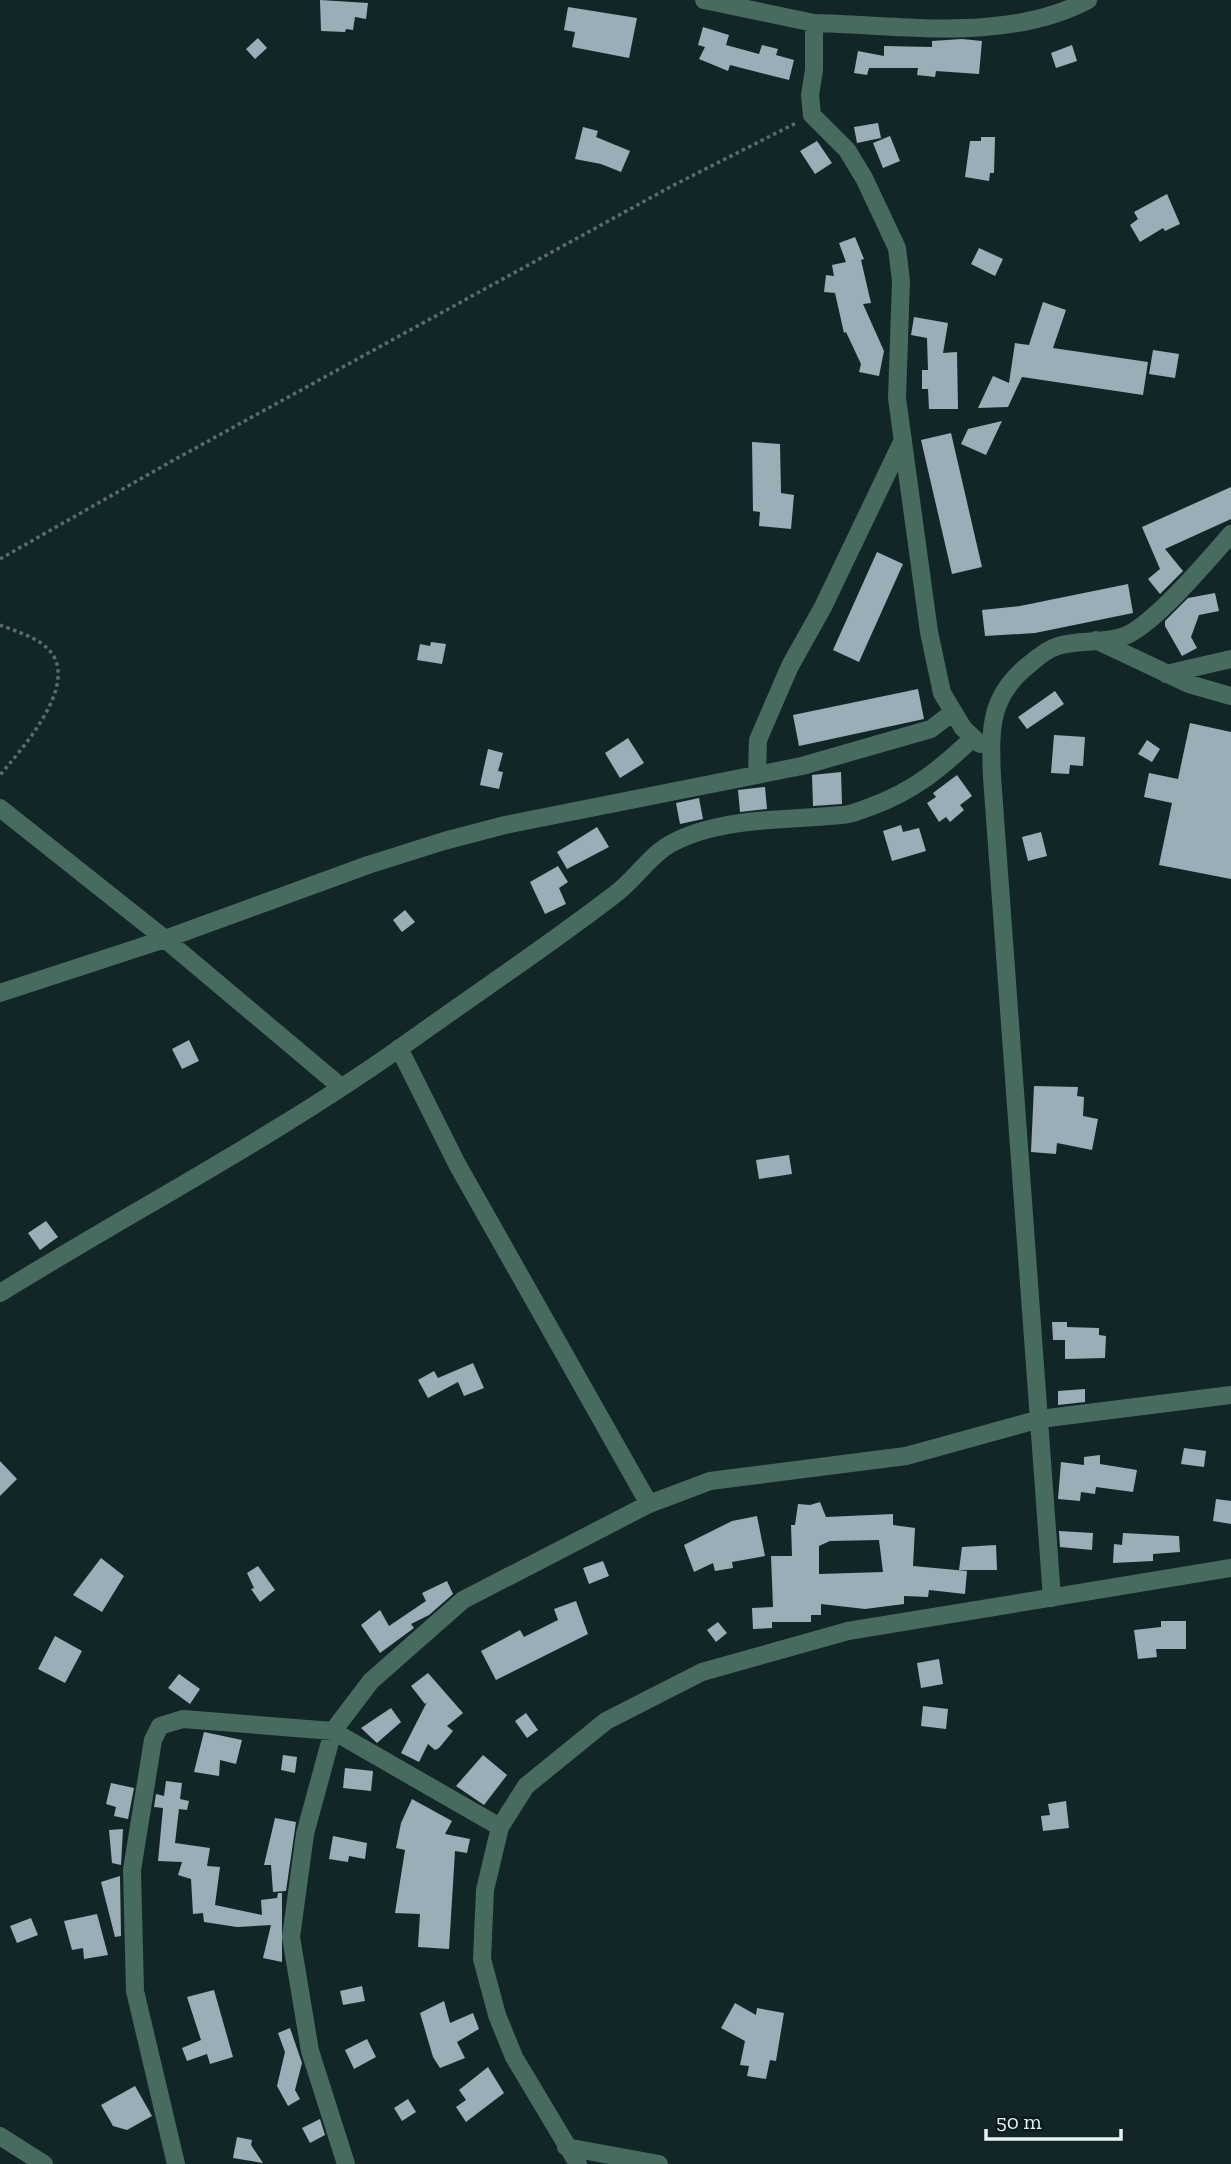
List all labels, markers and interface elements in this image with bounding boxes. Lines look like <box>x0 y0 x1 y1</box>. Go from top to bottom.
scale bar <box>986 2098 1121 2142</box>
text: 50 m <box>996 2109 1042 2134</box>

